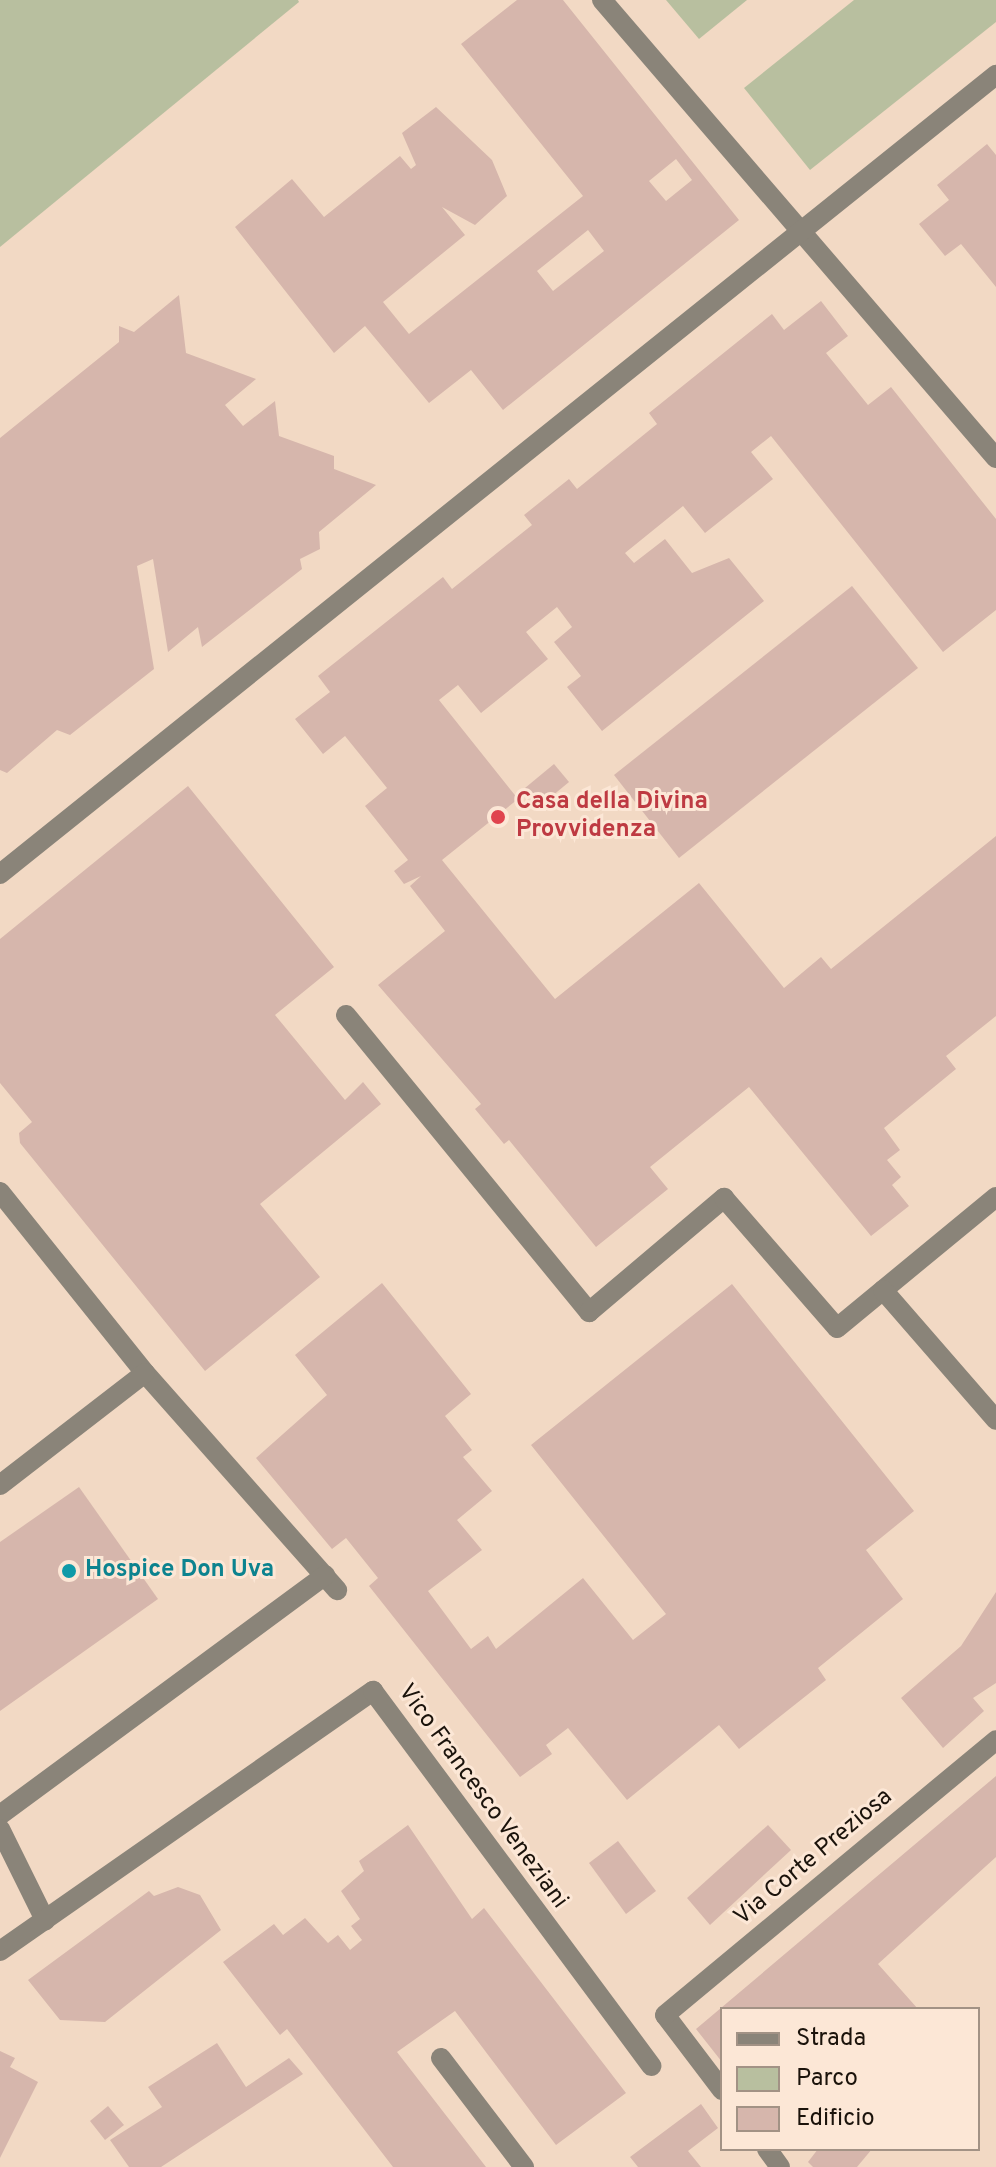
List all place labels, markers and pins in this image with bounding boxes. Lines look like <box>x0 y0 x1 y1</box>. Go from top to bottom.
place label: Casa della Divina Provvidenza <box>516 789 708 845</box>
marker: Casa della Divina Provvidenza <box>487 806 509 828</box>
place label: Hospice Don Uva <box>85 1557 274 1585</box>
marker: Hospice Don Uva <box>60 1562 78 1580</box>

